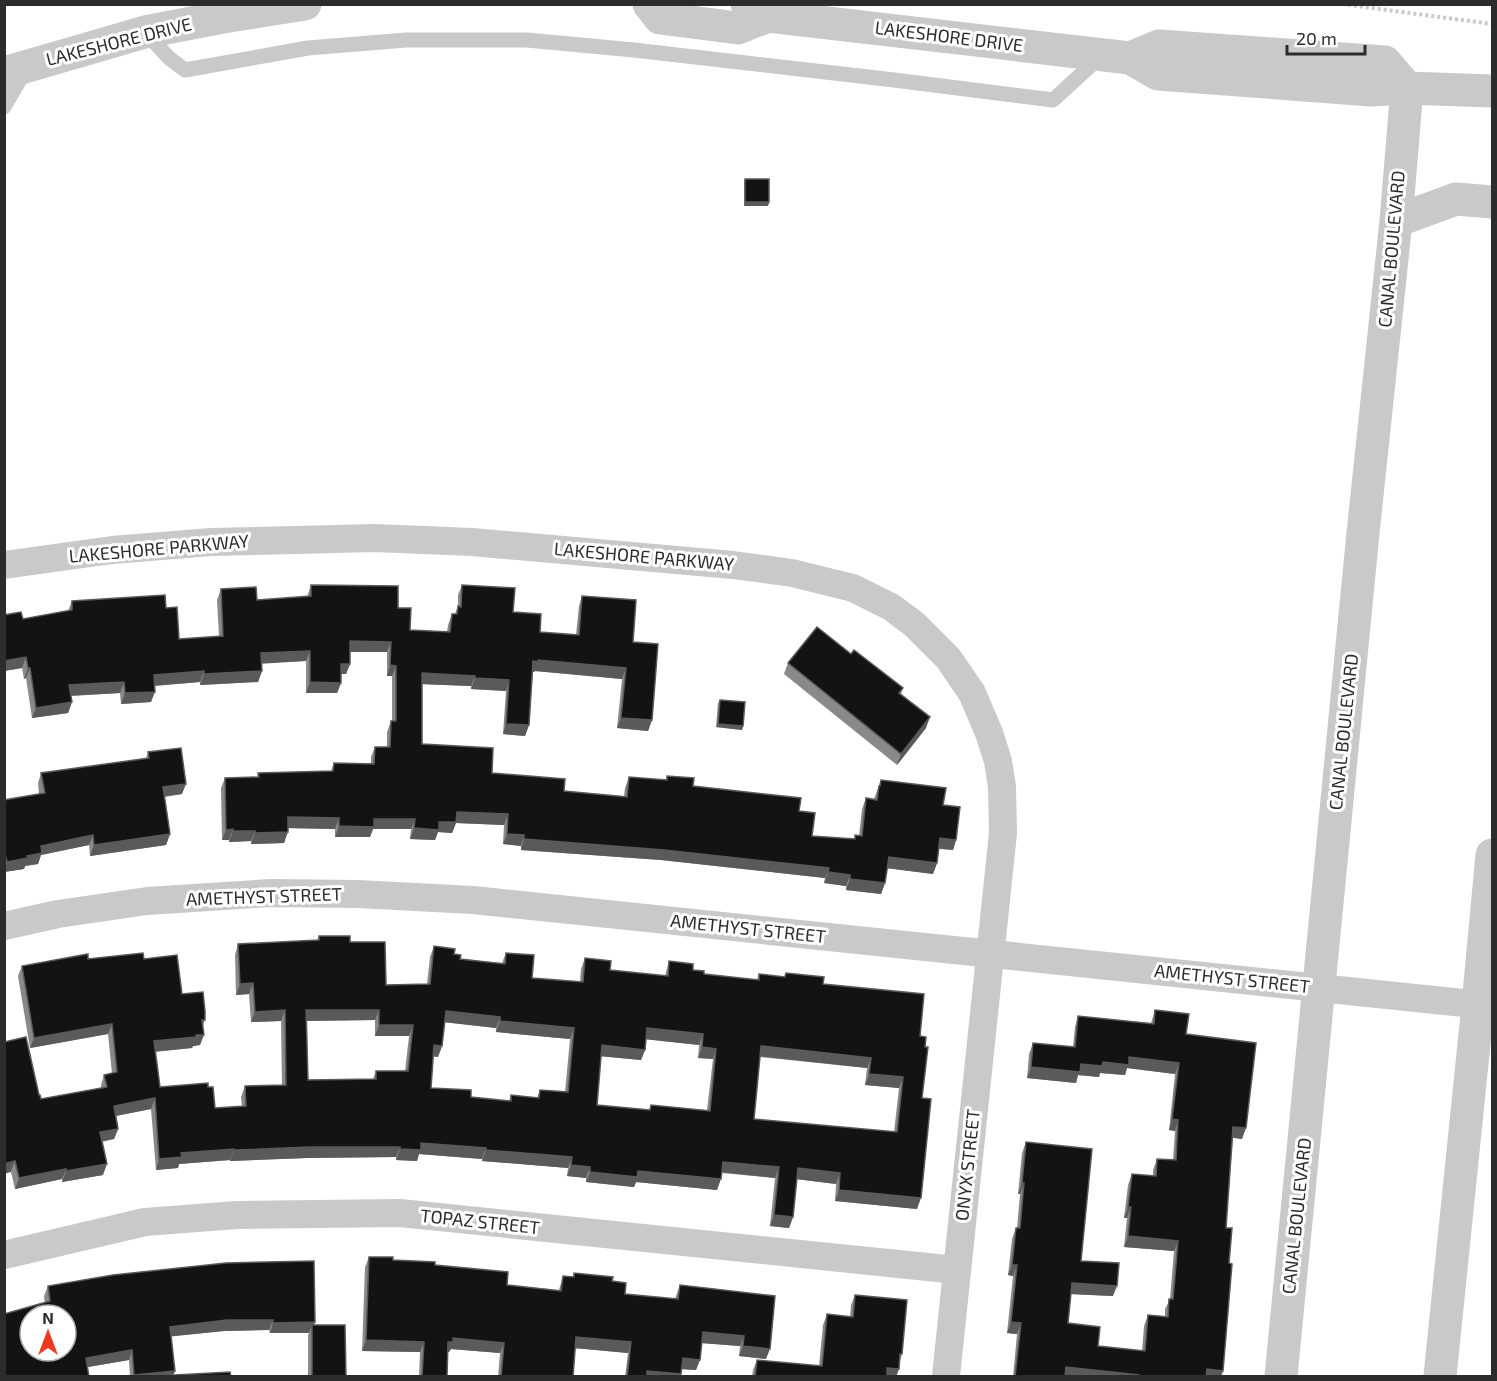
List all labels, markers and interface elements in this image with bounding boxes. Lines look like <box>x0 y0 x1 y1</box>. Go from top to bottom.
street label: LAKESHORE DRIVE <box>44 12 194 70</box>
street label: LAKESHORE DRIVE <box>874 16 1025 56</box>
scale bar <box>1287 18 1365 56</box>
text: 20 m <box>1296 27 1337 49</box>
street label: CANAL BOULEVARD <box>1373 170 1409 328</box>
street label: LAKESHORE PARKWAY <box>68 529 251 567</box>
street label: LAKESHORE PARKWAY <box>553 537 736 575</box>
street label: CANAL BOULEVARD <box>1324 653 1362 811</box>
street label: AMETHYST STREET <box>186 882 343 910</box>
street label: AMETHYST STREET <box>669 909 827 947</box>
street label: AMETHYST STREET <box>1153 959 1311 997</box>
street label: ONYX STREET <box>950 1107 984 1222</box>
street label: CANAL BOULEVARD <box>1277 1137 1315 1295</box>
street label: TOPAZ STREET <box>419 1204 541 1238</box>
north arrow <box>18 1303 78 1363</box>
text: N <box>42 1308 54 1327</box>

